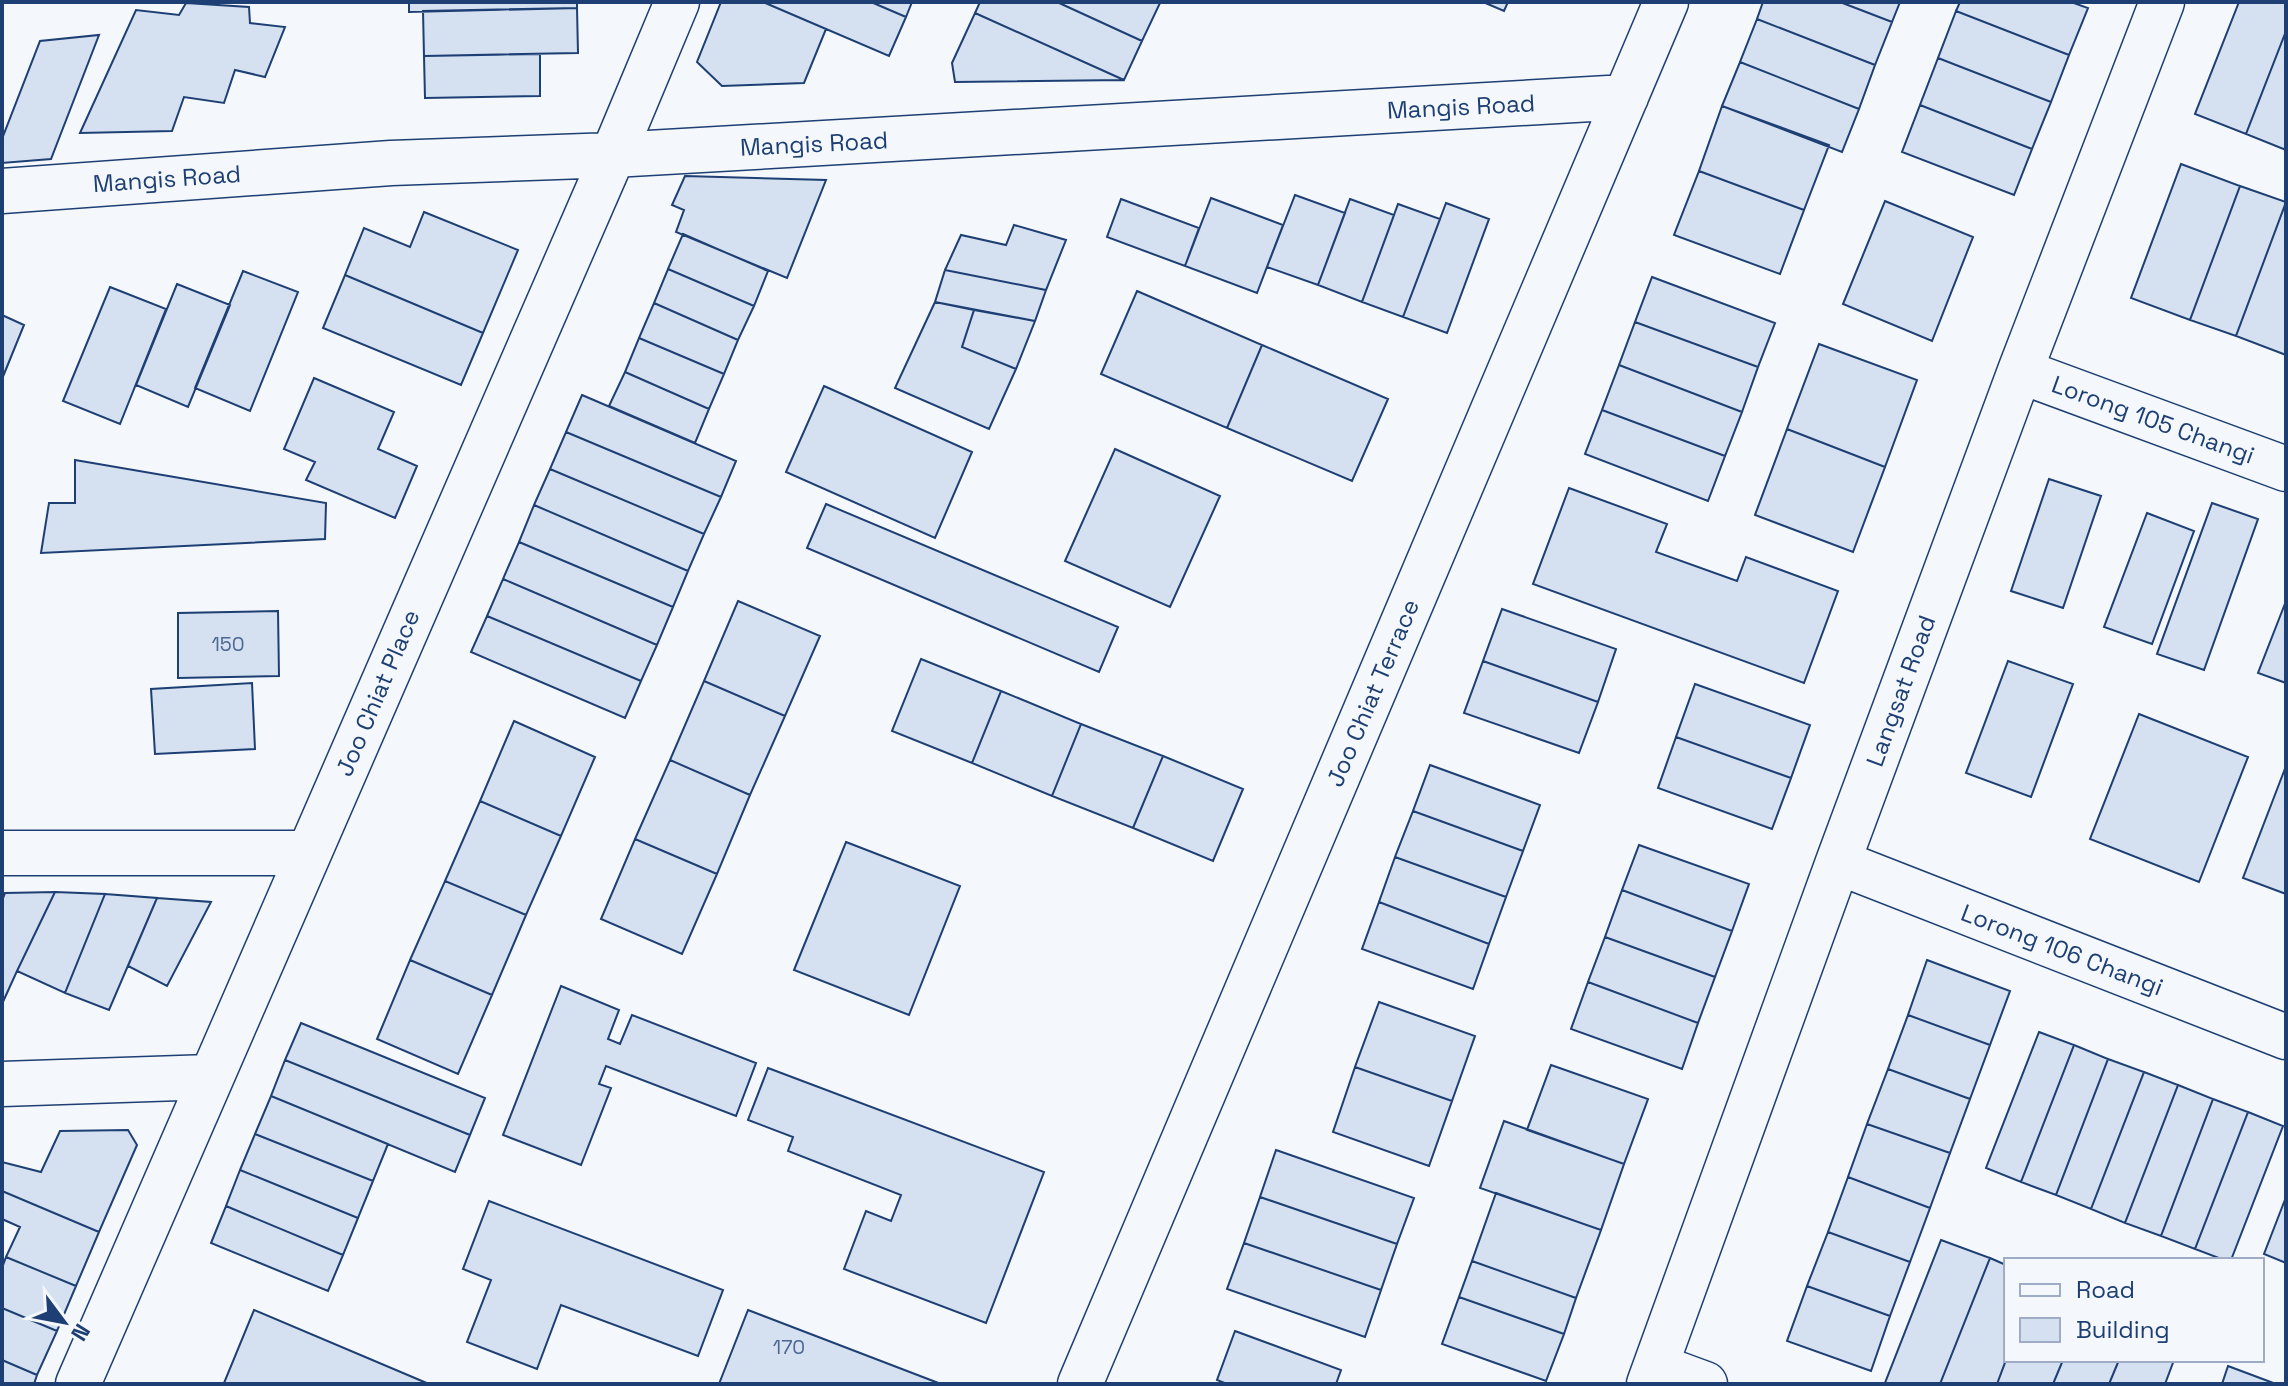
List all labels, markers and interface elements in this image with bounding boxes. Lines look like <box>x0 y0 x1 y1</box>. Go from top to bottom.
street label: Mangis Road <box>1386 87 1536 126</box>
street label: Mangis Road <box>739 124 889 163</box>
street label: Mangis Road <box>92 158 242 199</box>
street label: Lorong 105 Changi <box>2048 368 2259 471</box>
street label: Joo Chiat Terrace <box>1319 594 1426 791</box>
street label: Joo Chiat Place <box>328 605 427 781</box>
street label: Langsat Road <box>1859 611 1942 771</box>
house number: 150 <box>211 631 245 657</box>
street label: Lorong 106 Changi <box>1957 897 2168 1002</box>
legend <box>2004 1258 2264 1362</box>
text: Road <box>2076 1274 2135 1305</box>
north arrow <box>24 1282 104 1362</box>
text: Building <box>2076 1314 2170 1345</box>
text: N <box>65 1319 97 1346</box>
house number: 170 <box>773 1334 805 1360</box>

